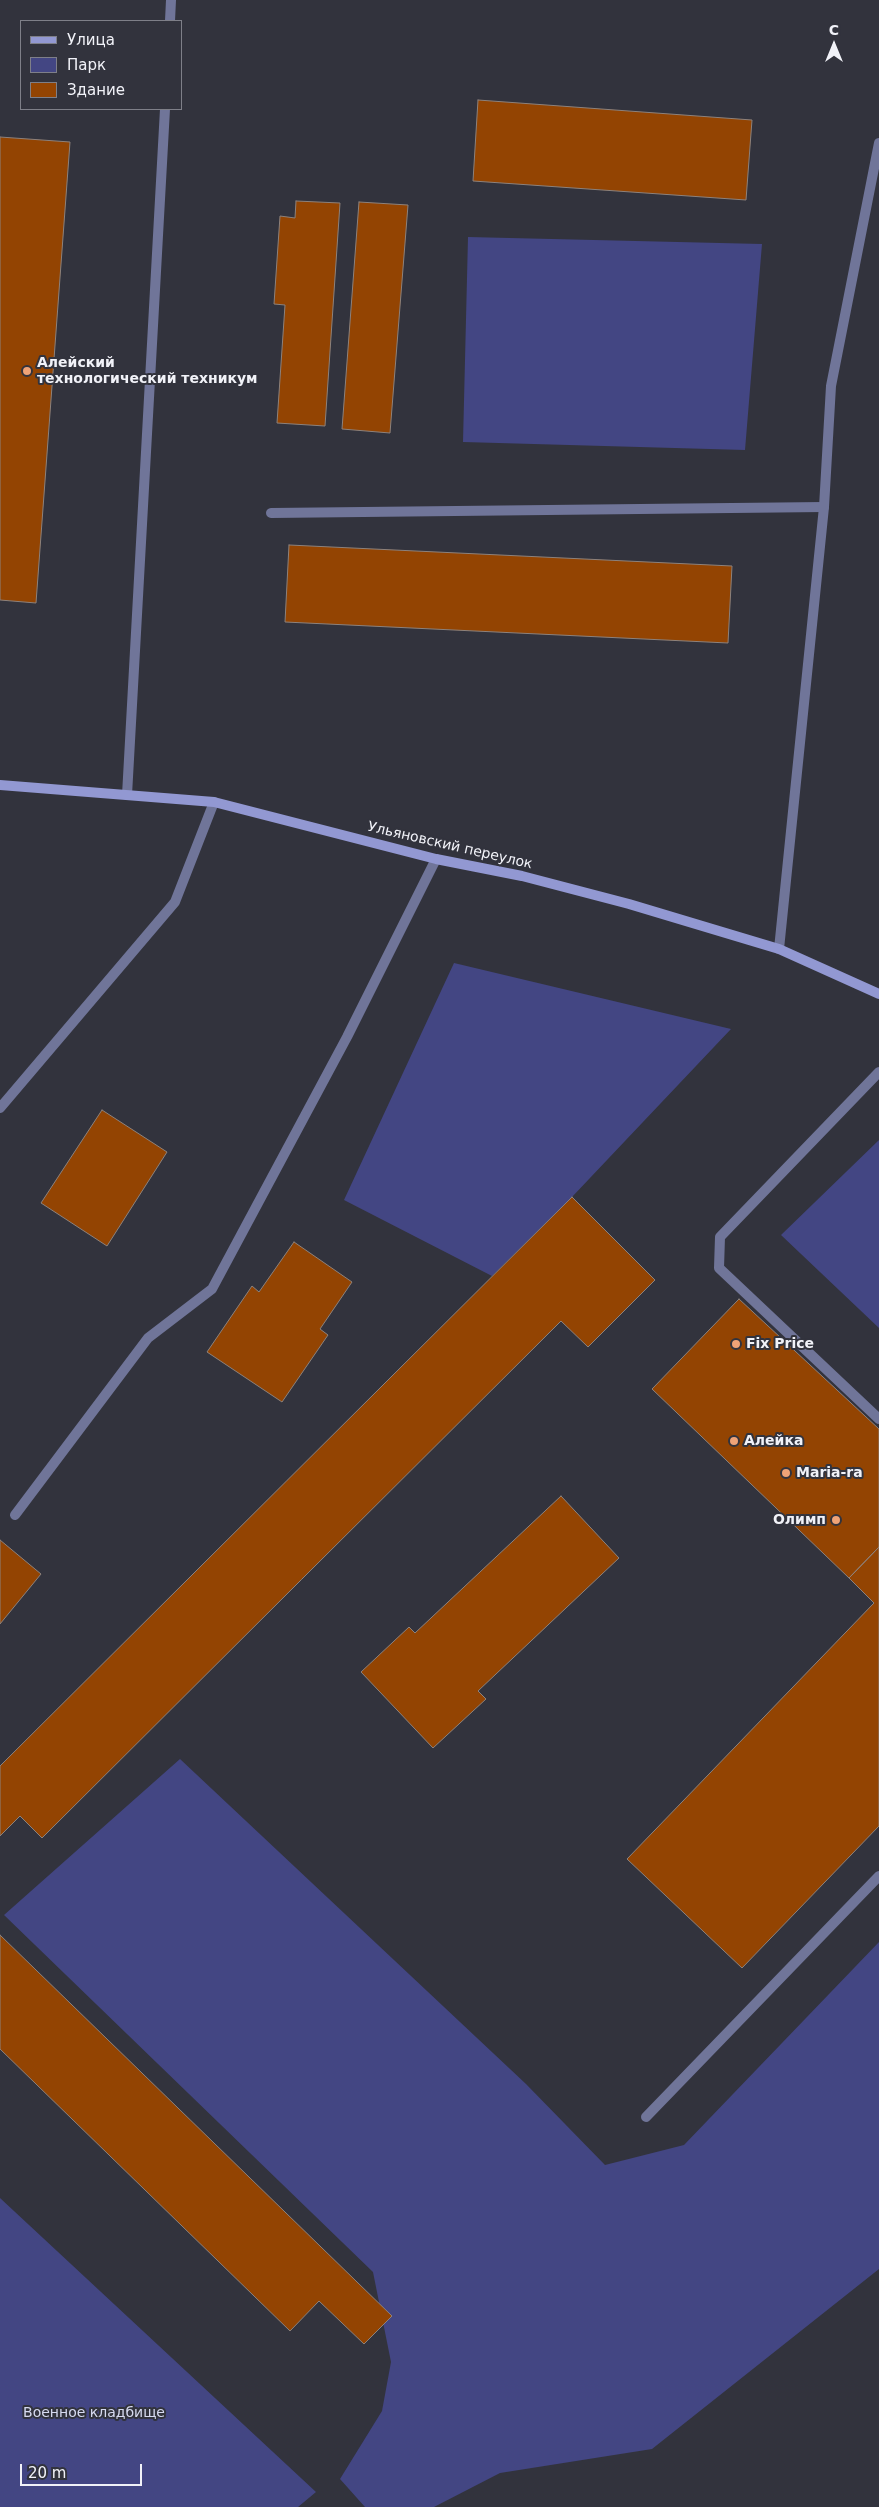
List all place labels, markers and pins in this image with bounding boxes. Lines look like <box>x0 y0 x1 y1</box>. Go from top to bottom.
place label: Алейский технологический техникум <box>37 355 258 388</box>
marker: Алейский технологический техникум <box>21 365 33 377</box>
place label: Fix Price <box>746 1336 814 1352</box>
marker: Fix Price <box>730 1338 742 1350</box>
place label: Алейка <box>744 1433 803 1449</box>
marker: Алейка <box>728 1435 740 1447</box>
place label: Maria-ra <box>796 1465 863 1481</box>
marker: Maria-ra <box>780 1467 792 1479</box>
place label: Олимп <box>773 1512 826 1528</box>
marker: Олимп <box>830 1514 842 1526</box>

